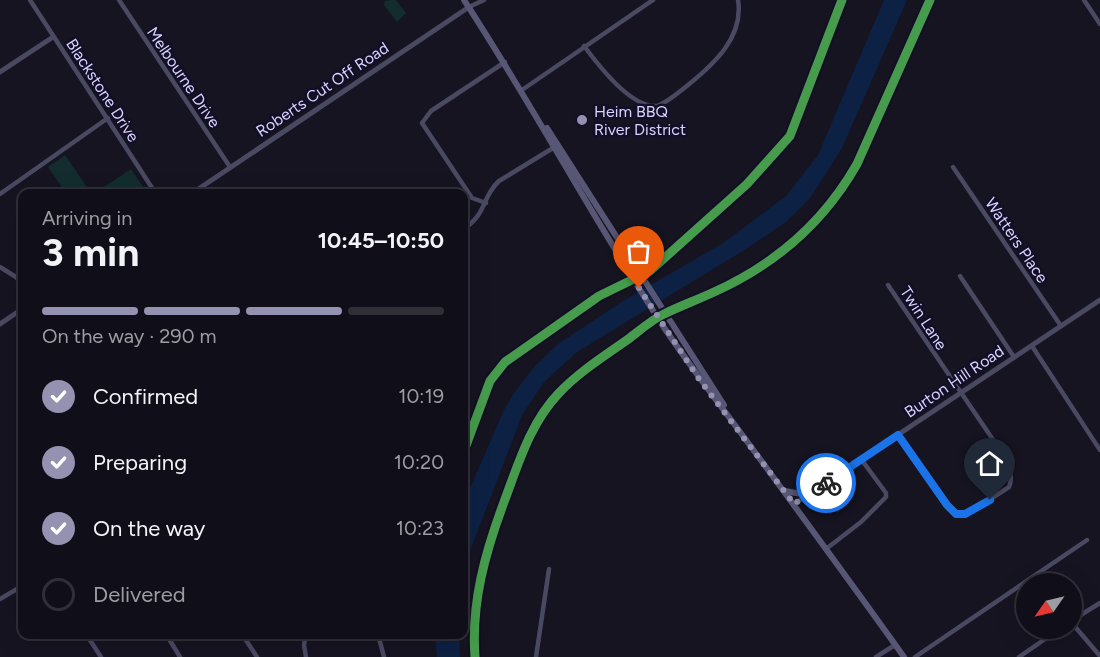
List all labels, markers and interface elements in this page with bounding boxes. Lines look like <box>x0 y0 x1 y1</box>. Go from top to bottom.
street label: Melbourne Drive <box>143 23 224 131</box>
street label: Blackstone Drive <box>62 35 143 146</box>
street label: Roberts Cut Off Road <box>252 38 392 141</box>
place label: Heim BBQ River District <box>594 102 686 139</box>
marker: Heim BBQ River District <box>575 113 589 127</box>
street label: Watters Place <box>981 194 1052 287</box>
text: Arriving in <box>42 206 132 230</box>
pin <box>613 226 664 288</box>
text: 10:45–10:50 <box>318 227 444 254</box>
text: 3 min <box>42 229 139 276</box>
icon: bag <box>622 235 655 268</box>
street label: Twin Lane <box>896 283 951 354</box>
text: On the way · 290 m <box>42 324 216 348</box>
street label: Burton Hill Road <box>901 341 1008 422</box>
icon: check <box>42 380 75 413</box>
text: Confirmed <box>93 383 198 410</box>
text: 10:19 <box>398 384 444 408</box>
pin <box>964 438 1015 500</box>
icon: check <box>42 446 75 479</box>
icon: home <box>973 447 1006 480</box>
text: Preparing <box>93 449 187 476</box>
text: 10:20 <box>394 450 444 474</box>
courier <box>796 453 856 513</box>
icon: bike <box>810 467 843 500</box>
icon: check <box>42 512 75 545</box>
text: On the way <box>93 515 205 542</box>
text: 10:23 <box>396 516 444 540</box>
north arrow <box>1016 573 1082 639</box>
map controls <box>1016 573 1082 639</box>
text: Delivered <box>93 581 186 608</box>

